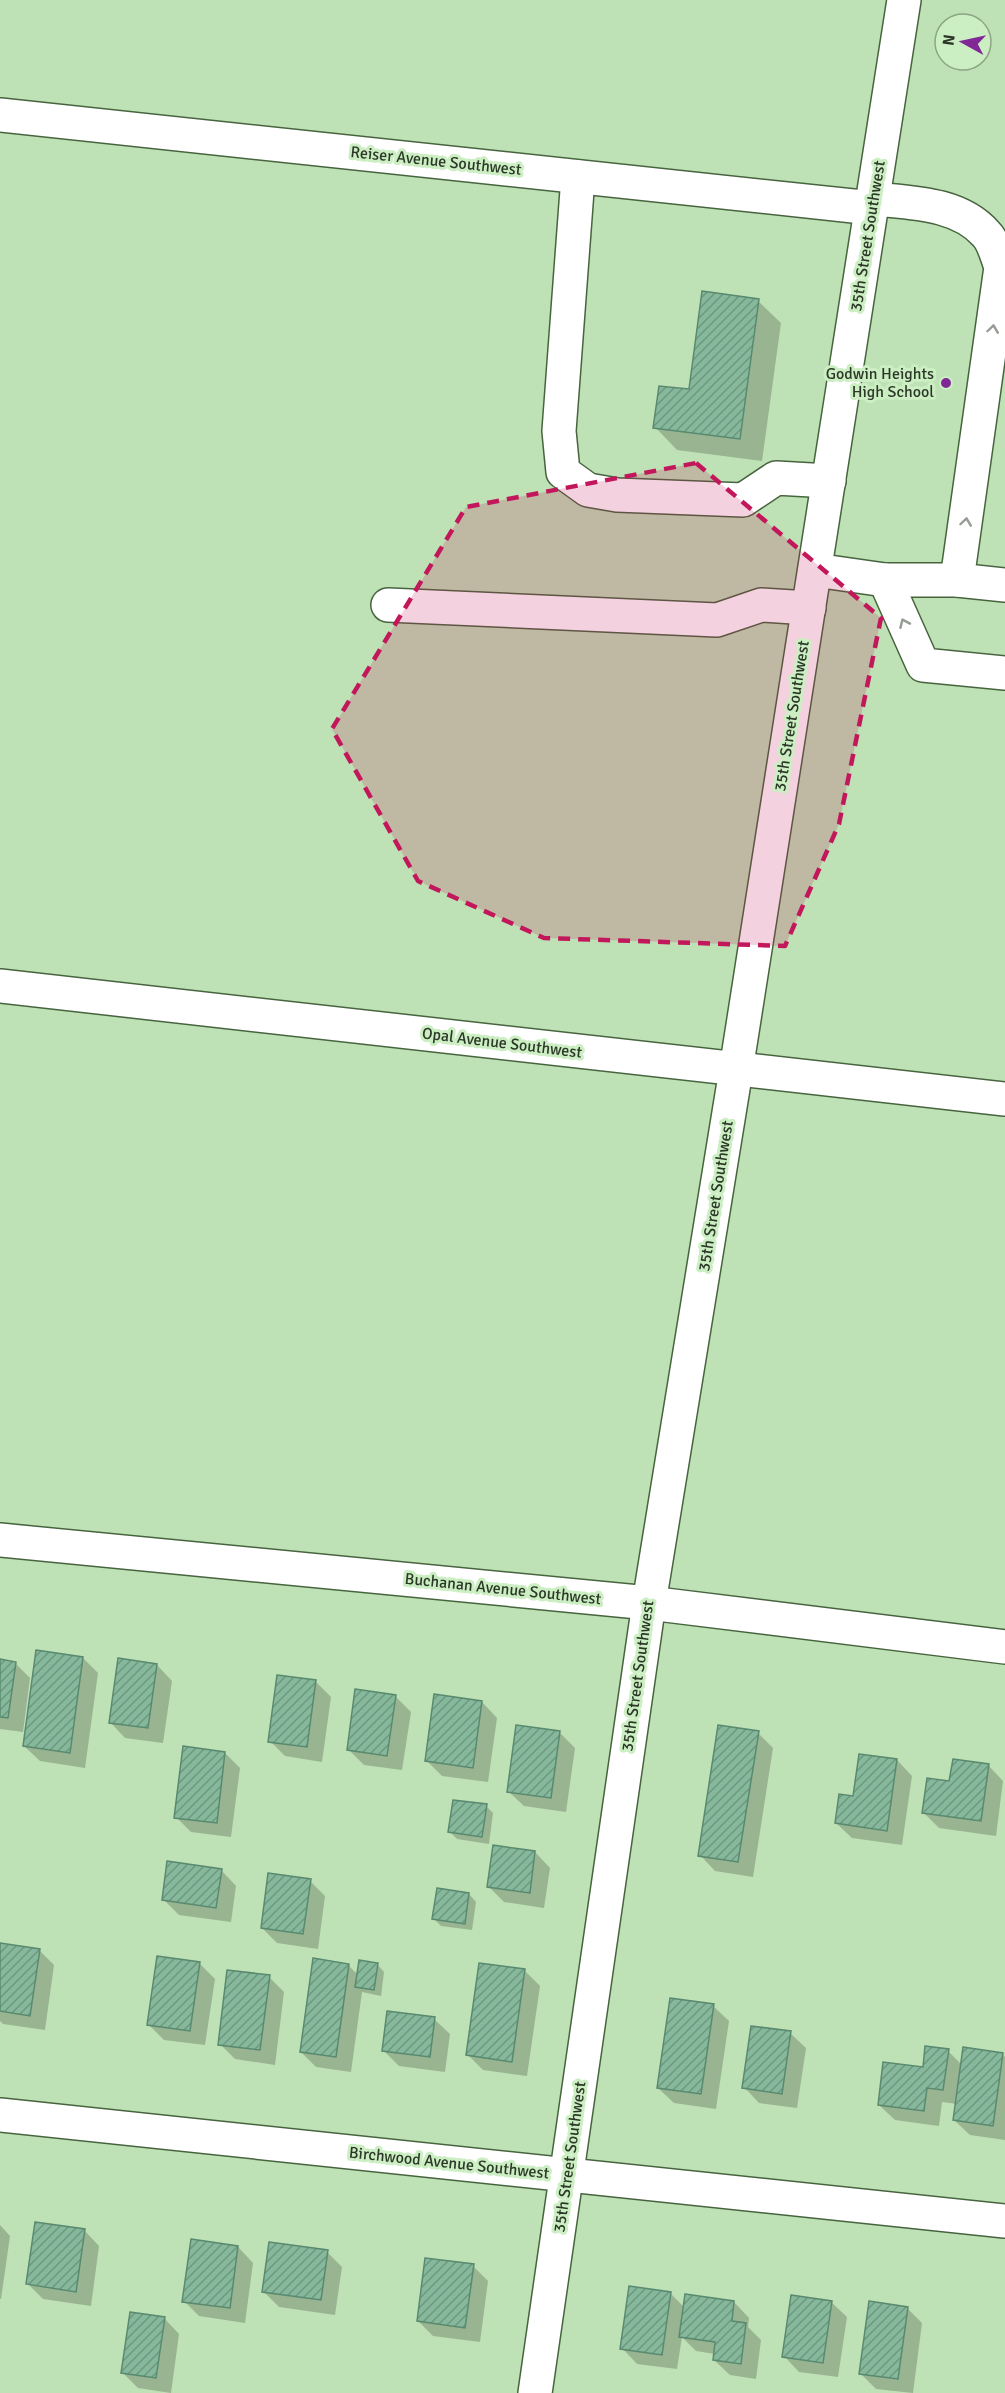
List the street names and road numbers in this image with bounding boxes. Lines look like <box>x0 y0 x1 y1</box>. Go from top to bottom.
street label: Reiser Avenue Southwest <box>350 142 523 180</box>
street label: 35th Street Southwest <box>846 159 890 313</box>
street label: 35th Street Southwest <box>770 639 814 793</box>
street label: Opal Avenue Southwest <box>421 1023 583 1063</box>
street label: 35th Street Southwest <box>694 1119 738 1273</box>
street label: Buchanan Avenue Southwest <box>404 1569 603 1609</box>
street label: 35th Street Southwest <box>617 1599 659 1753</box>
street label: 35th Street Southwest <box>549 2080 591 2234</box>
street label: Birchwood Avenue Southwest <box>348 2143 550 2183</box>

